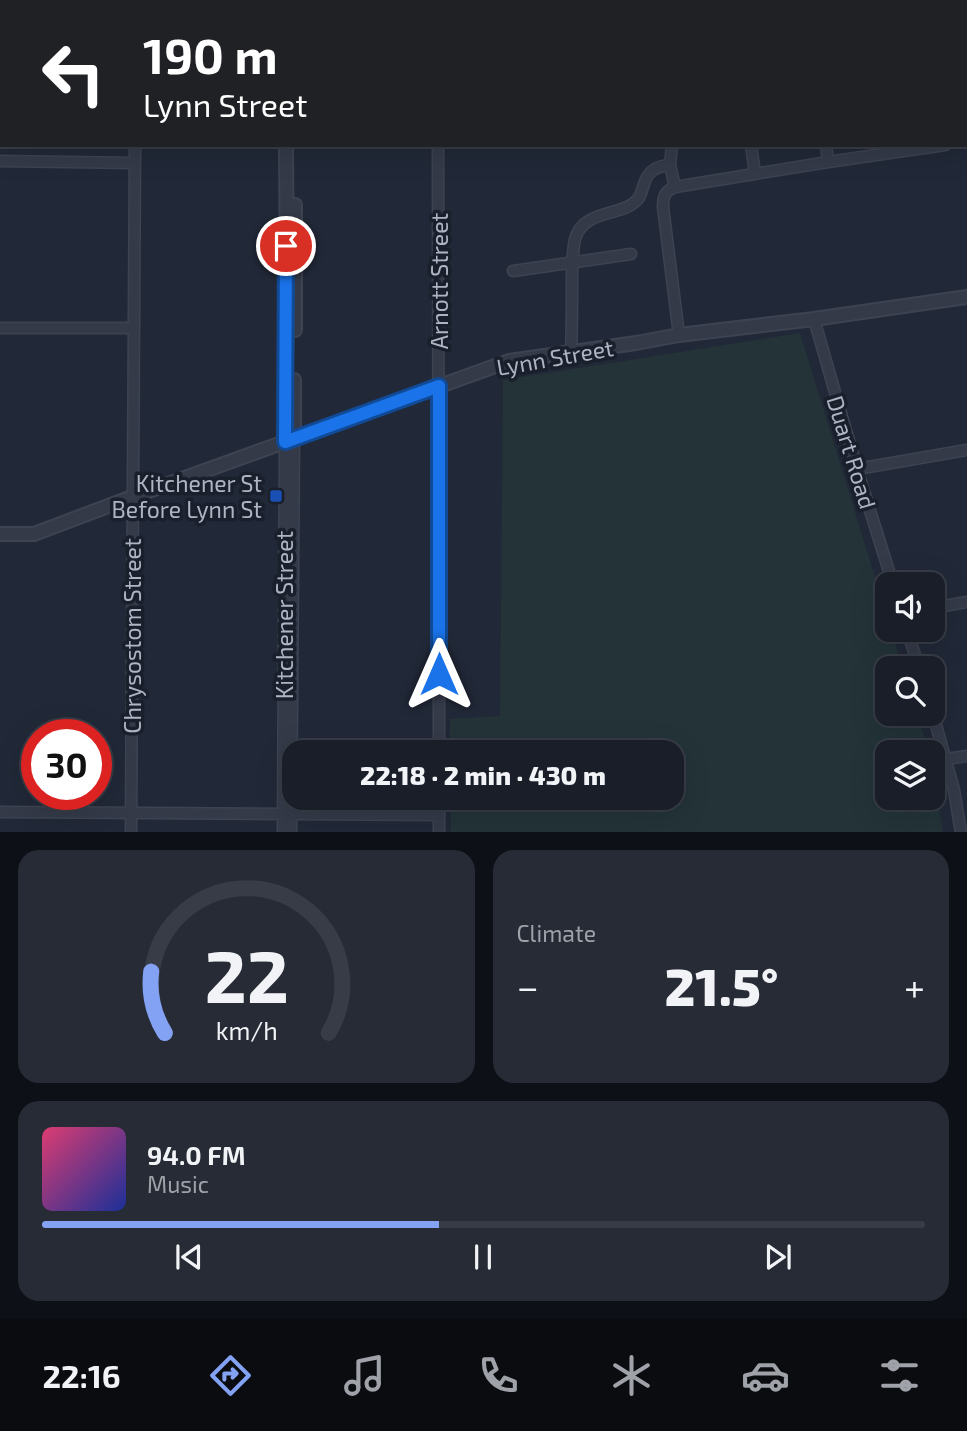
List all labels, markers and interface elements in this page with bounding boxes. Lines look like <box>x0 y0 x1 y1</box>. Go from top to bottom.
text: 190 m <box>143 25 278 84</box>
icon: left <box>28 28 119 119</box>
text: Lynn Street <box>143 85 307 123</box>
street label: Arnott Street <box>425 213 453 349</box>
pin <box>256 216 316 276</box>
icon: arrive <box>267 227 305 265</box>
street label: Lynn Street <box>494 333 616 381</box>
street label: Duart Road <box>821 392 883 512</box>
place label: Kitchener St Before Lynn St <box>112 469 262 523</box>
marker: Kitchener St Before Lynn St <box>268 488 284 504</box>
street label: Kitchener Street <box>270 531 298 699</box>
street label: Chrysostom Street <box>118 538 146 734</box>
map controls <box>875 572 945 810</box>
button: sound <box>875 572 945 642</box>
position arrow <box>402 637 476 711</box>
button: search <box>875 656 945 726</box>
speed limit sign: 30 <box>21 719 112 810</box>
button: layers <box>875 740 945 810</box>
text: 22:18 · 2 min · 430 m <box>360 759 606 790</box>
text: Climate <box>517 919 596 947</box>
text: 22 <box>204 930 289 1018</box>
text: 21.5° <box>664 954 778 1016</box>
text: − <box>517 963 539 1009</box>
text: + <box>904 963 925 1009</box>
text: km/h <box>215 1014 277 1044</box>
text: 94.0 FM <box>147 1139 246 1170</box>
text: Music <box>147 1170 209 1198</box>
icon: previous <box>170 1238 208 1276</box>
icon: pause <box>464 1238 502 1276</box>
icon: next <box>759 1238 797 1276</box>
icon: directions <box>206 1351 255 1400</box>
icon: music <box>340 1351 389 1400</box>
icon: phone <box>474 1351 523 1400</box>
icon: climate <box>607 1351 656 1400</box>
icon: car <box>741 1351 790 1400</box>
icon: filters <box>875 1351 924 1400</box>
text: 22:16 <box>42 1356 121 1394</box>

